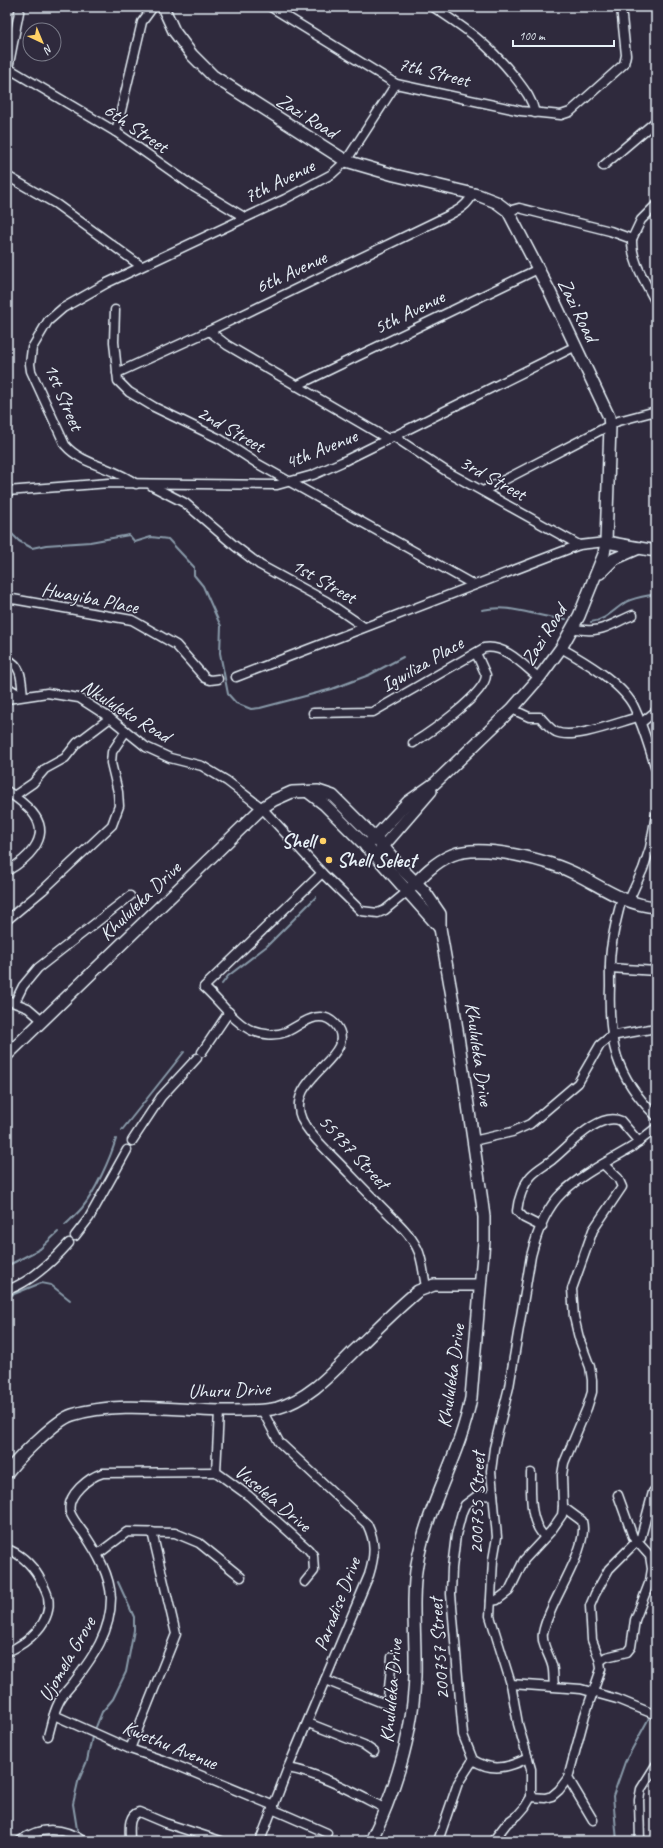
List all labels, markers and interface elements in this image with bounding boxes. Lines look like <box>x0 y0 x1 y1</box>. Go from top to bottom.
north arrow <box>22 22 62 62</box>
scale bar <box>513 22 614 48</box>
text: 100 m <box>519 28 546 44</box>
text: N <box>40 42 56 58</box>
street label: 7th Street <box>396 51 475 93</box>
street label: Zazi Road <box>272 88 345 146</box>
street label: 6th Street <box>99 97 175 160</box>
street label: 7th Avenue <box>240 153 320 209</box>
street label: 6th Avenue <box>251 244 332 299</box>
street label: Zazi Road <box>552 274 605 349</box>
street label: 5th Avenue <box>370 284 450 340</box>
street label: 1st Street <box>39 360 90 436</box>
street label: 2nd Street <box>193 400 271 459</box>
street label: 4th Avenue <box>281 423 362 475</box>
street label: 3rd Street <box>455 450 533 508</box>
street label: 1st Street <box>287 553 363 611</box>
street label: Hwayiba Place <box>40 576 142 620</box>
street label: Zazi Road <box>516 597 574 670</box>
street label: Igwiliza Place <box>376 630 469 698</box>
street label: Nkululeko Road <box>77 674 178 750</box>
place label: Shell <box>281 829 318 854</box>
marker: Shell <box>318 836 328 846</box>
place label: Shell Select <box>337 848 419 873</box>
street label: Khululeka Drive <box>94 855 187 946</box>
marker: Shell Select <box>324 855 334 865</box>
street label: Khululeka Drive <box>459 1001 499 1109</box>
street label: 55937 Street <box>313 1109 397 1197</box>
street label: Khululeka Drive <box>431 1321 471 1429</box>
street label: Uhuru Drive <box>188 1376 272 1404</box>
street label: 200755 Street <box>464 1448 490 1554</box>
street label: Vuselela Drive <box>229 1459 318 1538</box>
street label: Paradise Drive <box>308 1552 367 1654</box>
street label: 200757 Street <box>423 1594 455 1701</box>
street label: Ujomela Grove <box>33 1611 102 1706</box>
street label: Khululeka Drive <box>374 1637 408 1744</box>
street label: Kwethu Avenue <box>119 1715 222 1776</box>

